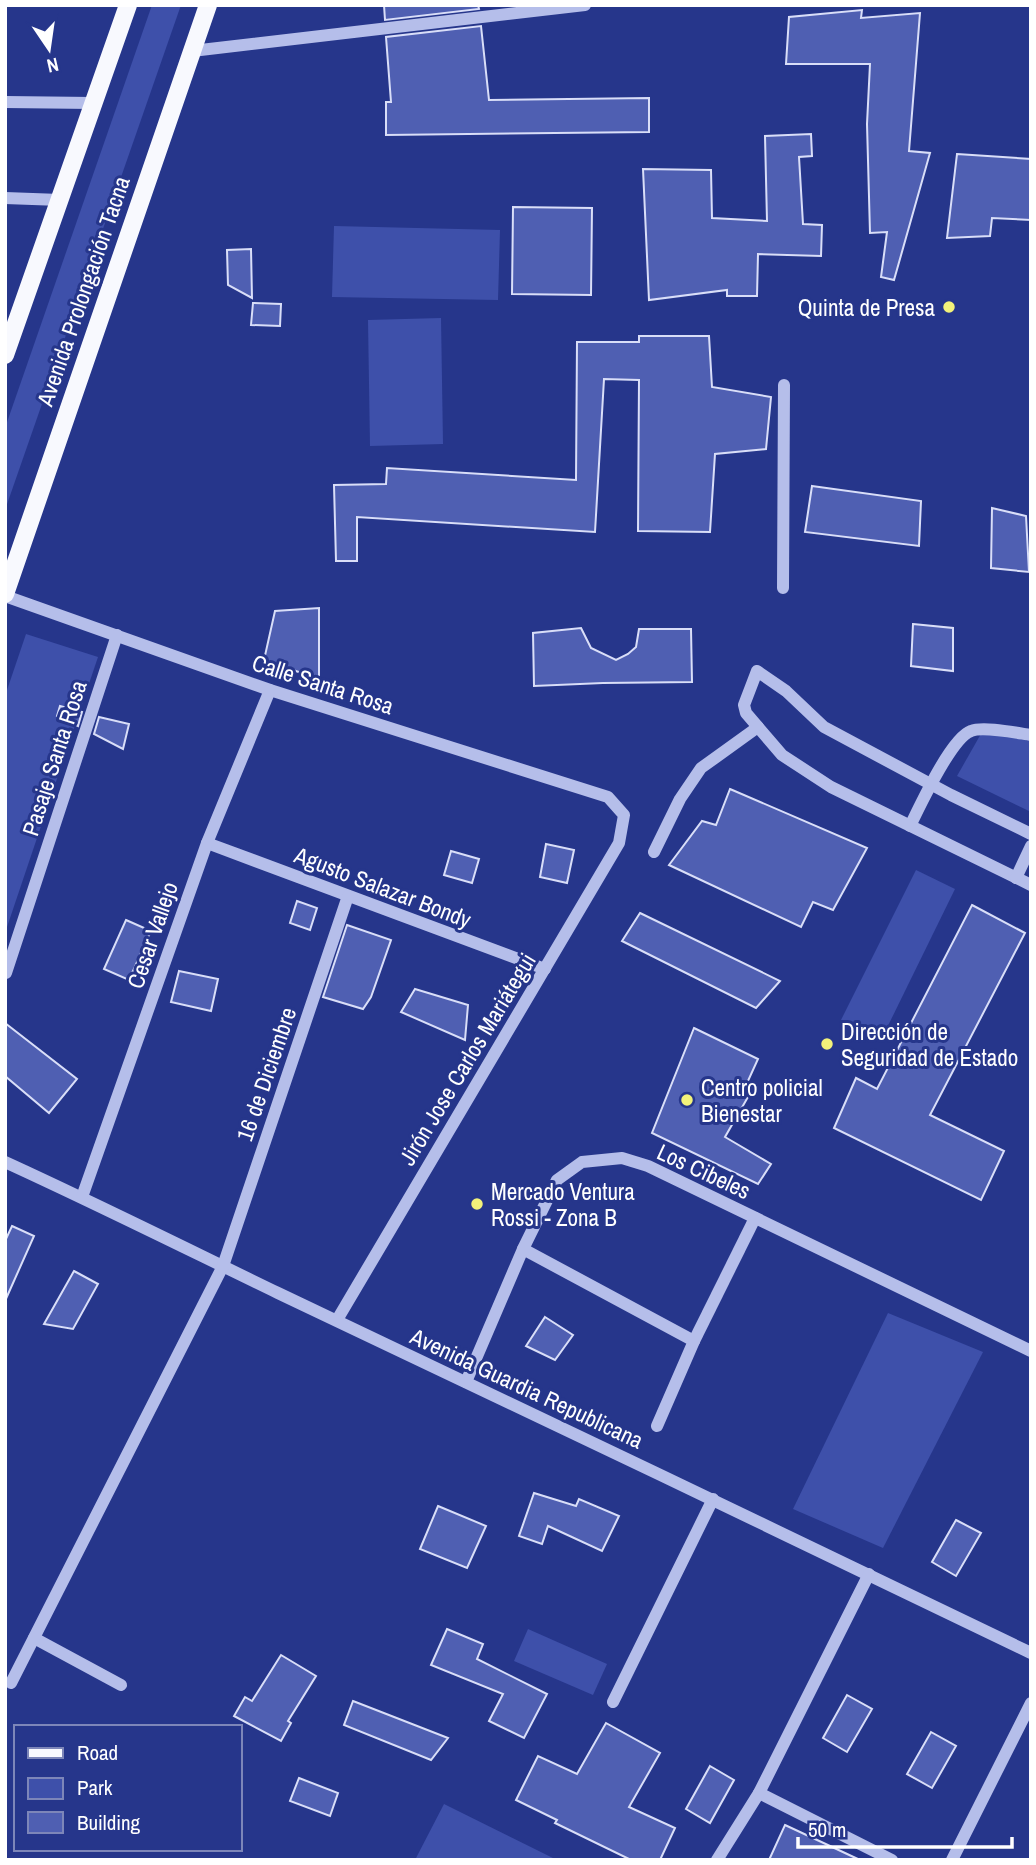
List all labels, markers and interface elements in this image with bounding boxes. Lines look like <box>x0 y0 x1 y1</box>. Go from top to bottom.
north arrow <box>14 14 84 84</box>
text: N <box>44 52 61 79</box>
street label: Avenida Prolongación Tacna <box>29 172 137 411</box>
place label: Quinta de Presa <box>798 292 936 323</box>
marker: Quinta de Presa <box>941 299 957 315</box>
street label: Calle Santa Rosa <box>248 647 398 722</box>
street label: Pasaje Santa Rosa <box>14 676 94 840</box>
street label: Agusto Salazar Bondy <box>289 839 476 935</box>
street label: Cesar Vallejo <box>119 878 185 992</box>
street label: Jirón Jose Carlos Mariátegui <box>391 947 543 1171</box>
street label: 16 de Diciembre <box>229 1003 303 1145</box>
place label: Dirección de Seguridad de Estado <box>841 1016 1018 1073</box>
marker: Dirección de Seguridad de Estado <box>819 1036 835 1052</box>
place label: Centro policial Bienestar <box>701 1072 823 1129</box>
marker: Centro policial Bienestar <box>679 1092 695 1108</box>
street label: Los Cibeles <box>652 1136 756 1206</box>
place label: Mercado Ventura Rossi - Zona B <box>491 1176 635 1233</box>
marker: Mercado Ventura Rossi - Zona B <box>469 1196 485 1212</box>
street label: Avenida Guardia Republicana <box>405 1320 649 1456</box>
legend <box>14 1725 242 1851</box>
text: Road <box>77 1738 118 1767</box>
text: Park <box>77 1773 113 1802</box>
scale bar <box>798 1806 1012 1850</box>
text: Building <box>77 1808 141 1837</box>
text: 50 m <box>808 1815 846 1844</box>

